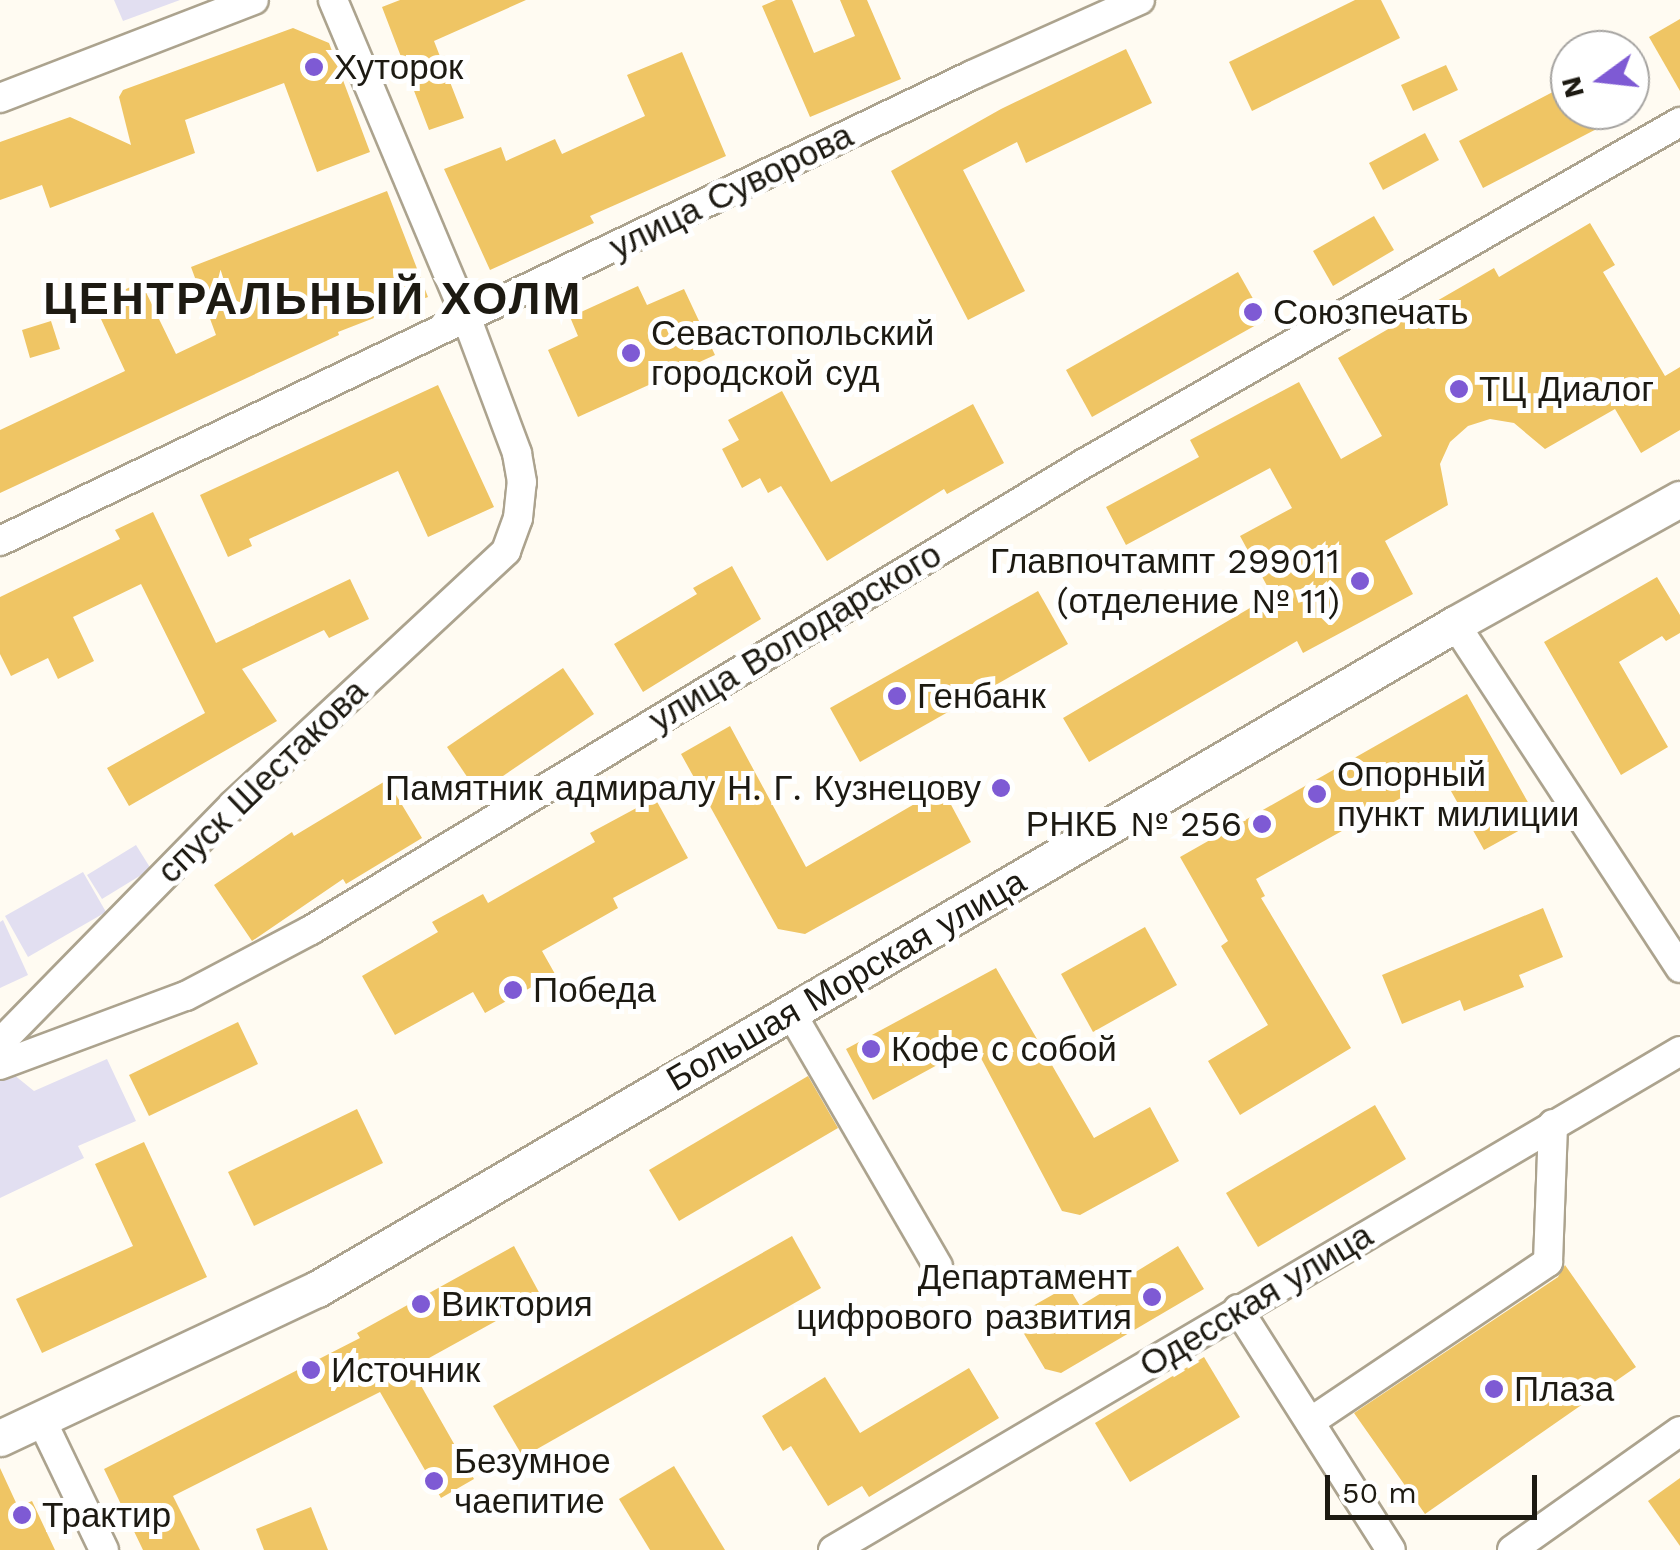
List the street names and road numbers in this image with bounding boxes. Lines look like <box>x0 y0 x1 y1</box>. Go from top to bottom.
street label: улица Суворова <box>603 114 859 268</box>
street label: улица Володарского <box>641 533 949 741</box>
street label: спуск Шестакова <box>148 670 376 892</box>
street label: Большая Морская улица <box>659 860 1033 1100</box>
street label: Одесская улица <box>1132 1214 1380 1386</box>

